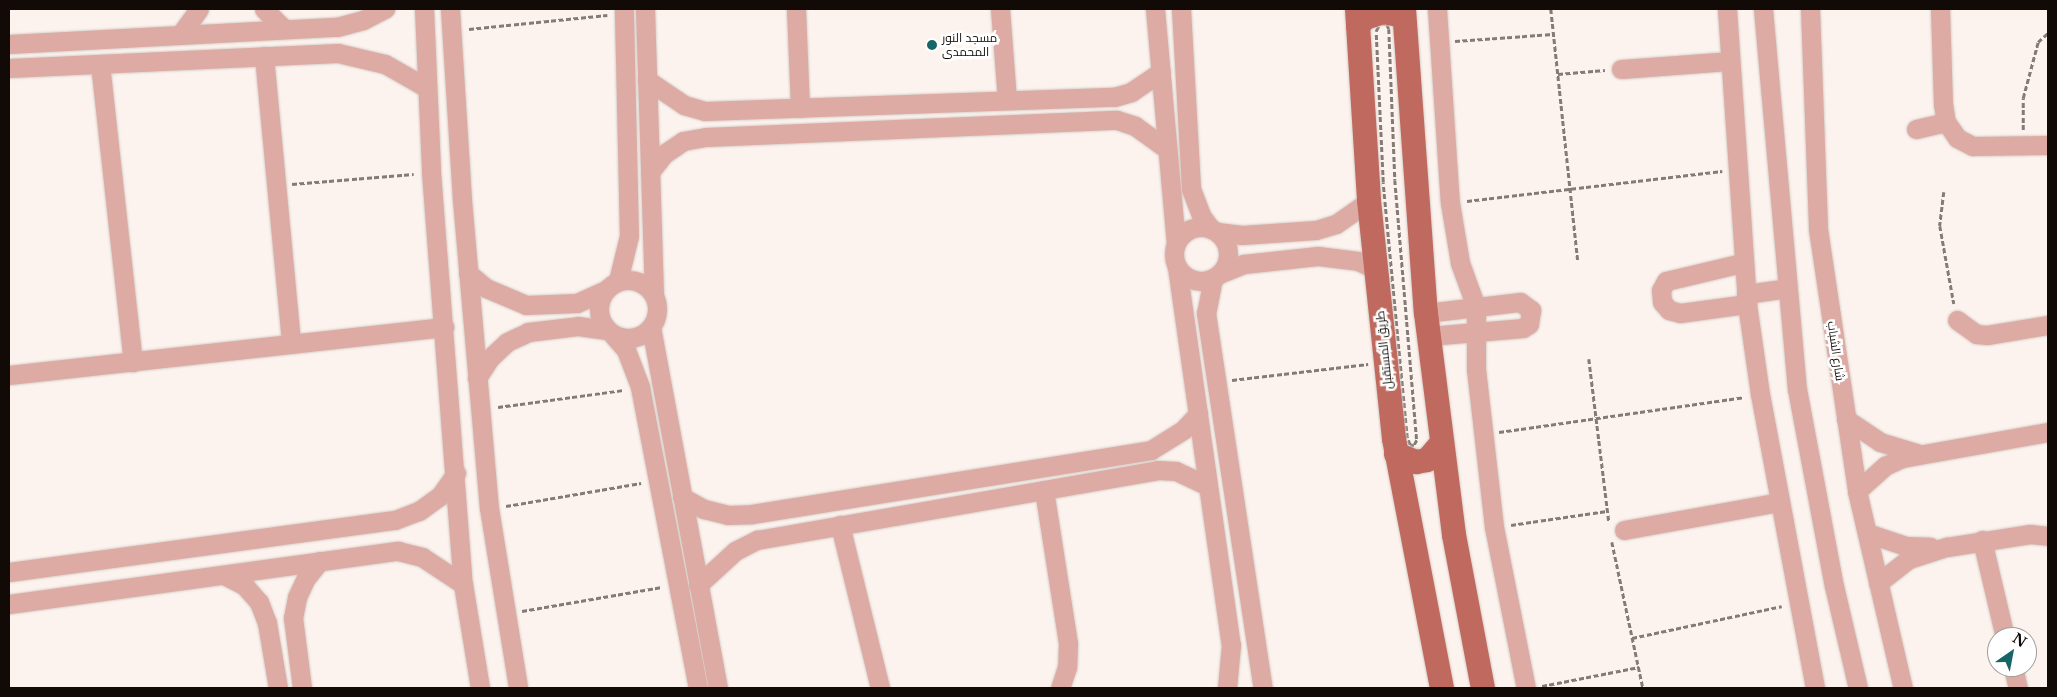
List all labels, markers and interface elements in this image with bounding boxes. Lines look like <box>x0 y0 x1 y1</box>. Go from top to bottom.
place label: مسجد النور المحمدى <box>942 31 997 59</box>
marker: مسجد النور المحمدى <box>926 39 938 51</box>
street label: طريق المستقبل <box>1373 310 1395 390</box>
street label: شارع الشباب <box>1825 320 1847 382</box>
north arrow <box>1987 627 2037 677</box>
text: N <box>2009 629 2030 651</box>

